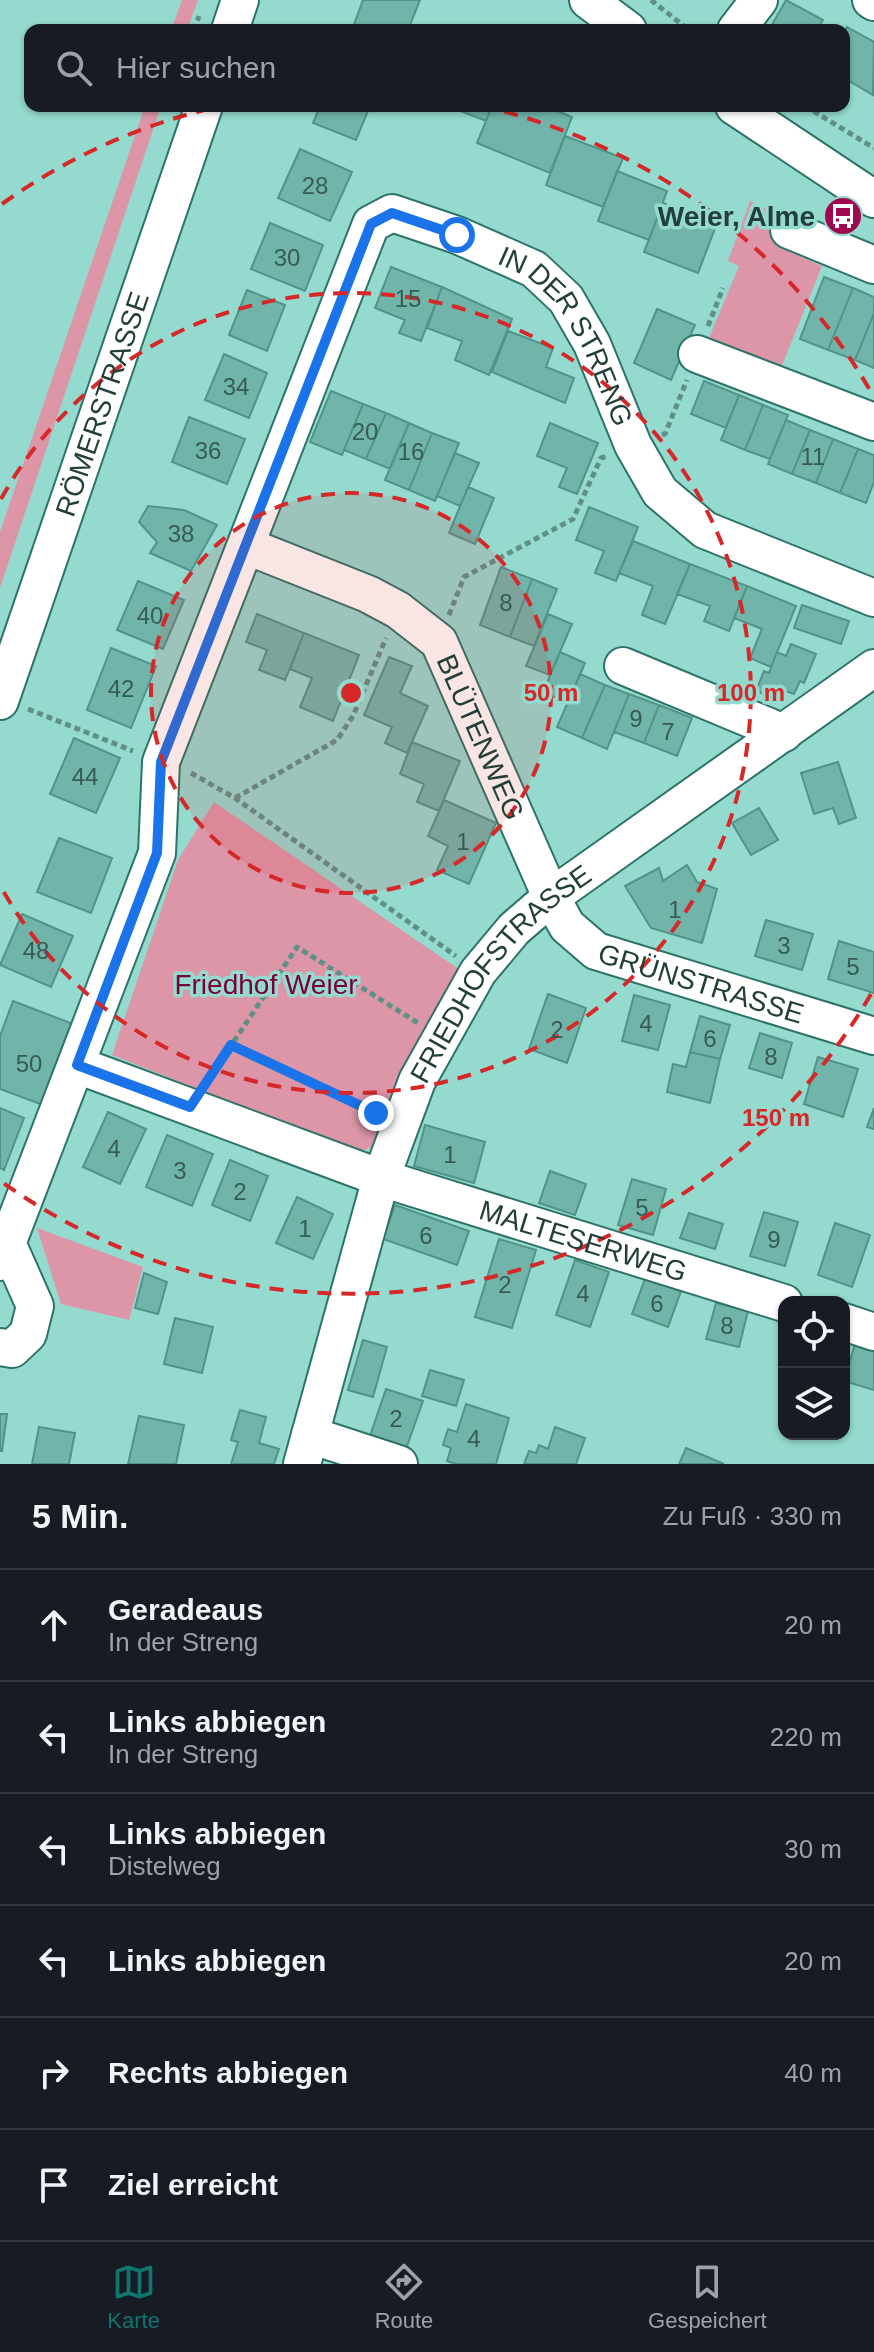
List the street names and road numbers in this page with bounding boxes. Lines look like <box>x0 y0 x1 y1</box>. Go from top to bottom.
street label: IN DER STRENG <box>494 240 639 430</box>
street label: RÖMERSTRASSE <box>49 288 155 520</box>
street label: BLÜTENWEG <box>431 650 531 825</box>
street label: FRIEDHOFSTRASSE <box>404 858 597 1088</box>
street label: GRÜNSTRASSE <box>595 937 808 1029</box>
street label: MALTESERWEG <box>476 1194 691 1287</box>

